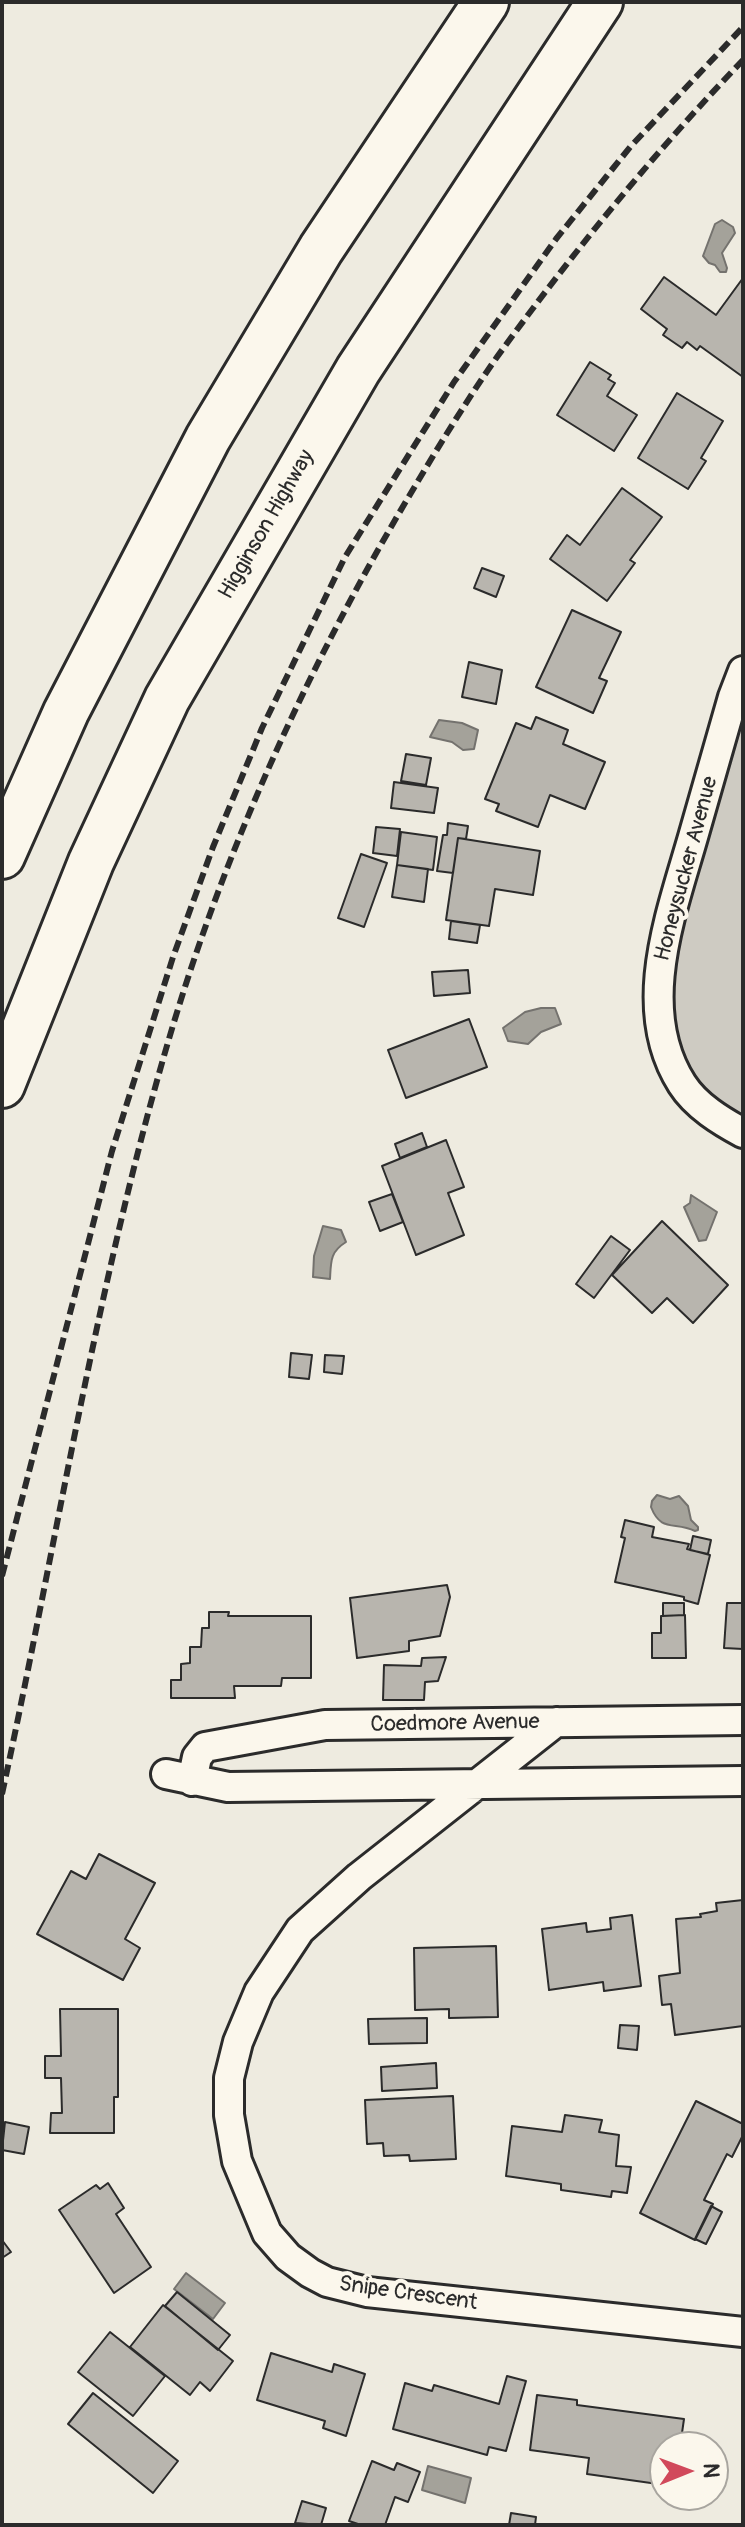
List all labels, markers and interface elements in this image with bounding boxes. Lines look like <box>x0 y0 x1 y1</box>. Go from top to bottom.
street label: Higginson Highway <box>214 446 320 604</box>
street label: Honeysucker Avenue <box>650 774 724 964</box>
street label: Coedmore Avenue <box>370 1709 540 1739</box>
street label: Snipe Crescent <box>337 2271 479 2317</box>
north arrow <box>649 2431 729 2511</box>
text: N <box>697 2463 725 2478</box>

